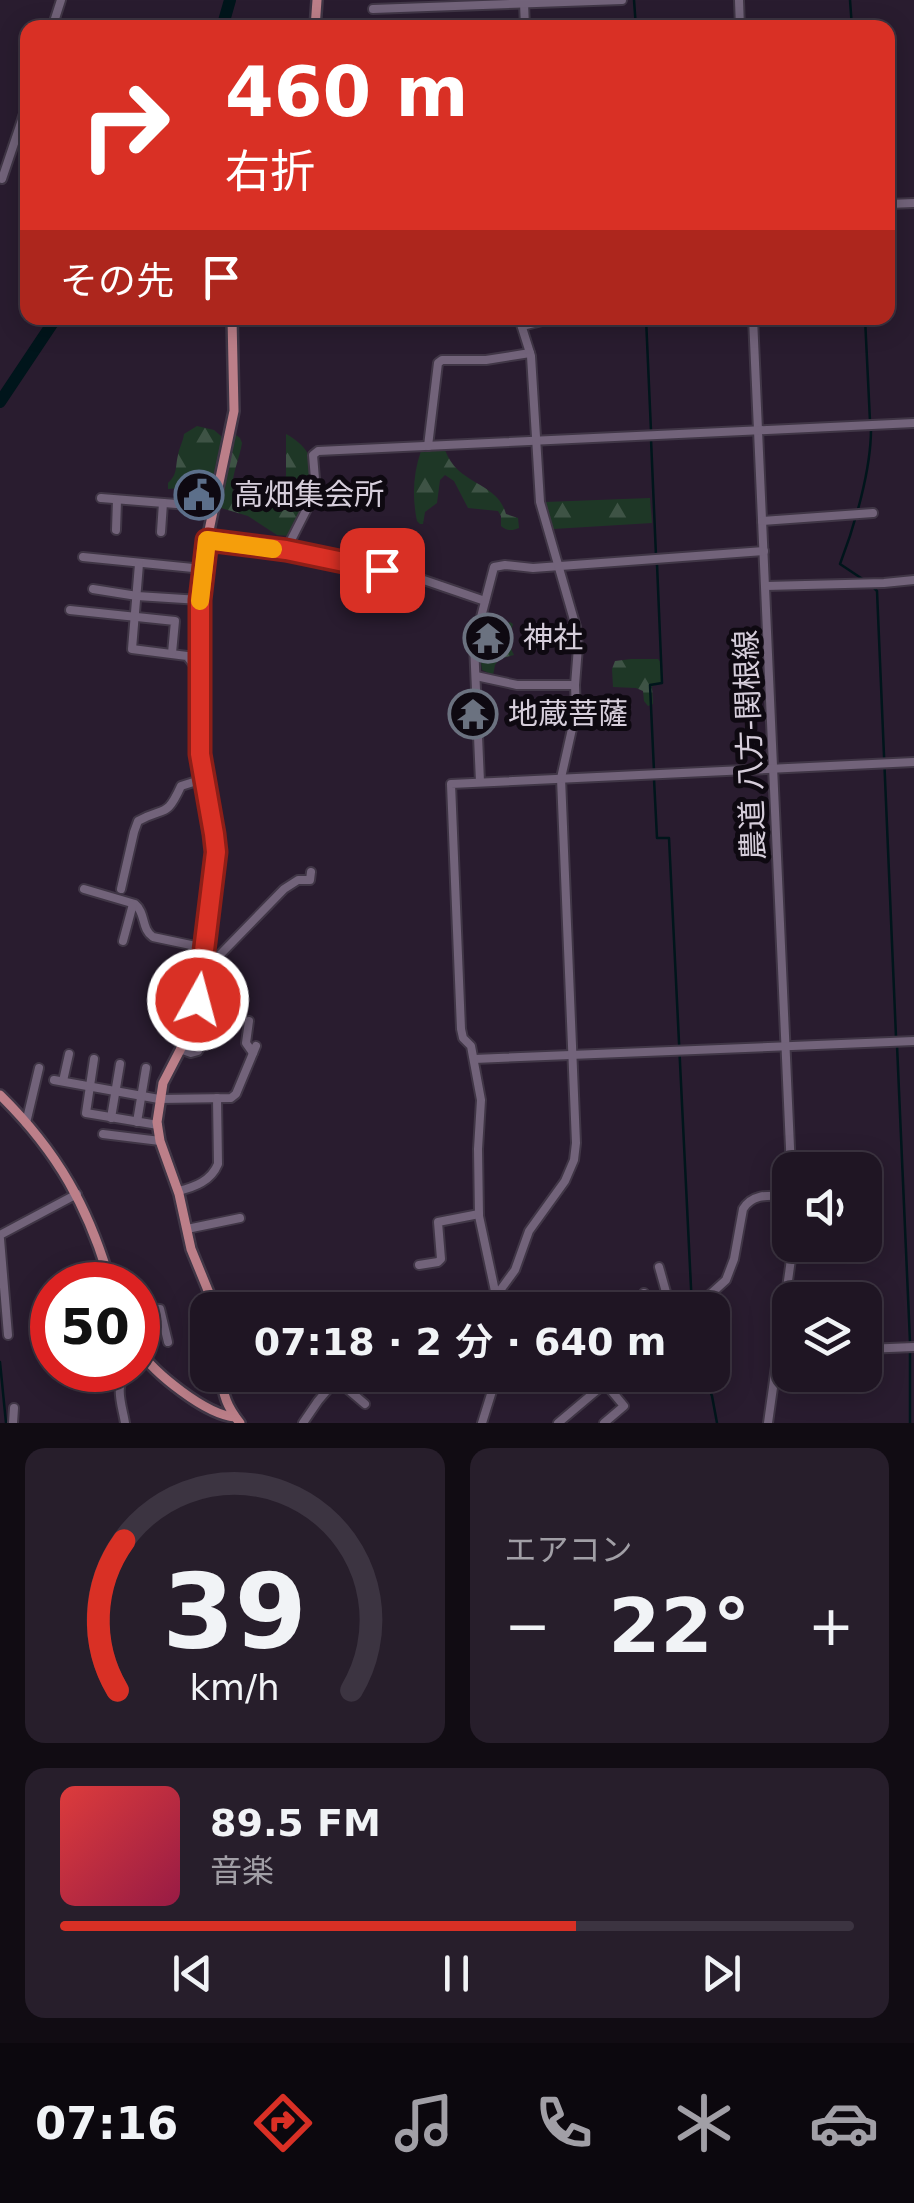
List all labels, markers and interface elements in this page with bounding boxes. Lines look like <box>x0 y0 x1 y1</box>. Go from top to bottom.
text: 460 m <box>225 51 468 133</box>
icon: right <box>60 60 190 190</box>
text: 右折 <box>225 145 315 198</box>
icon: arrive <box>194 250 249 305</box>
text: その先 <box>60 259 174 303</box>
public building icon: 高畑集会所 <box>173 469 225 521</box>
place label: 高畑集会所 <box>234 477 384 512</box>
pin <box>340 528 425 613</box>
icon: arrive <box>355 543 410 598</box>
temple icon: 神社 <box>462 612 514 664</box>
place label: 神社 <box>523 620 583 655</box>
street label: 農道 八方-関根線 <box>728 629 771 861</box>
temple icon: 地蔵菩薩 <box>447 688 499 740</box>
place label: 地蔵菩薩 <box>508 696 628 731</box>
position arrow <box>146 948 250 1052</box>
map controls <box>772 1152 882 1392</box>
button: sound <box>772 1152 882 1262</box>
speed limit sign: 50 <box>30 1262 160 1392</box>
button: layers <box>772 1282 882 1392</box>
text: 07:18 · 2 分 · 640 m <box>254 1320 666 1364</box>
text: エアコン <box>505 1531 633 1569</box>
text: 39 <box>162 1551 307 1673</box>
text: 22° <box>608 1582 750 1670</box>
text: − <box>505 1594 551 1658</box>
text: + <box>808 1594 854 1658</box>
text: km/h <box>190 1667 280 1708</box>
text: 89.5 FM <box>210 1801 381 1845</box>
text: 音楽 <box>210 1852 274 1890</box>
icon: previous <box>165 1946 220 2001</box>
icon: pause <box>429 1946 484 2001</box>
icon: next <box>694 1946 749 2001</box>
icon: directions <box>248 2088 318 2158</box>
icon: music <box>389 2088 459 2158</box>
icon: phone <box>529 2088 599 2158</box>
icon: climate <box>669 2088 739 2158</box>
icon: car <box>809 2088 879 2158</box>
text: 07:16 <box>35 2097 178 2150</box>

